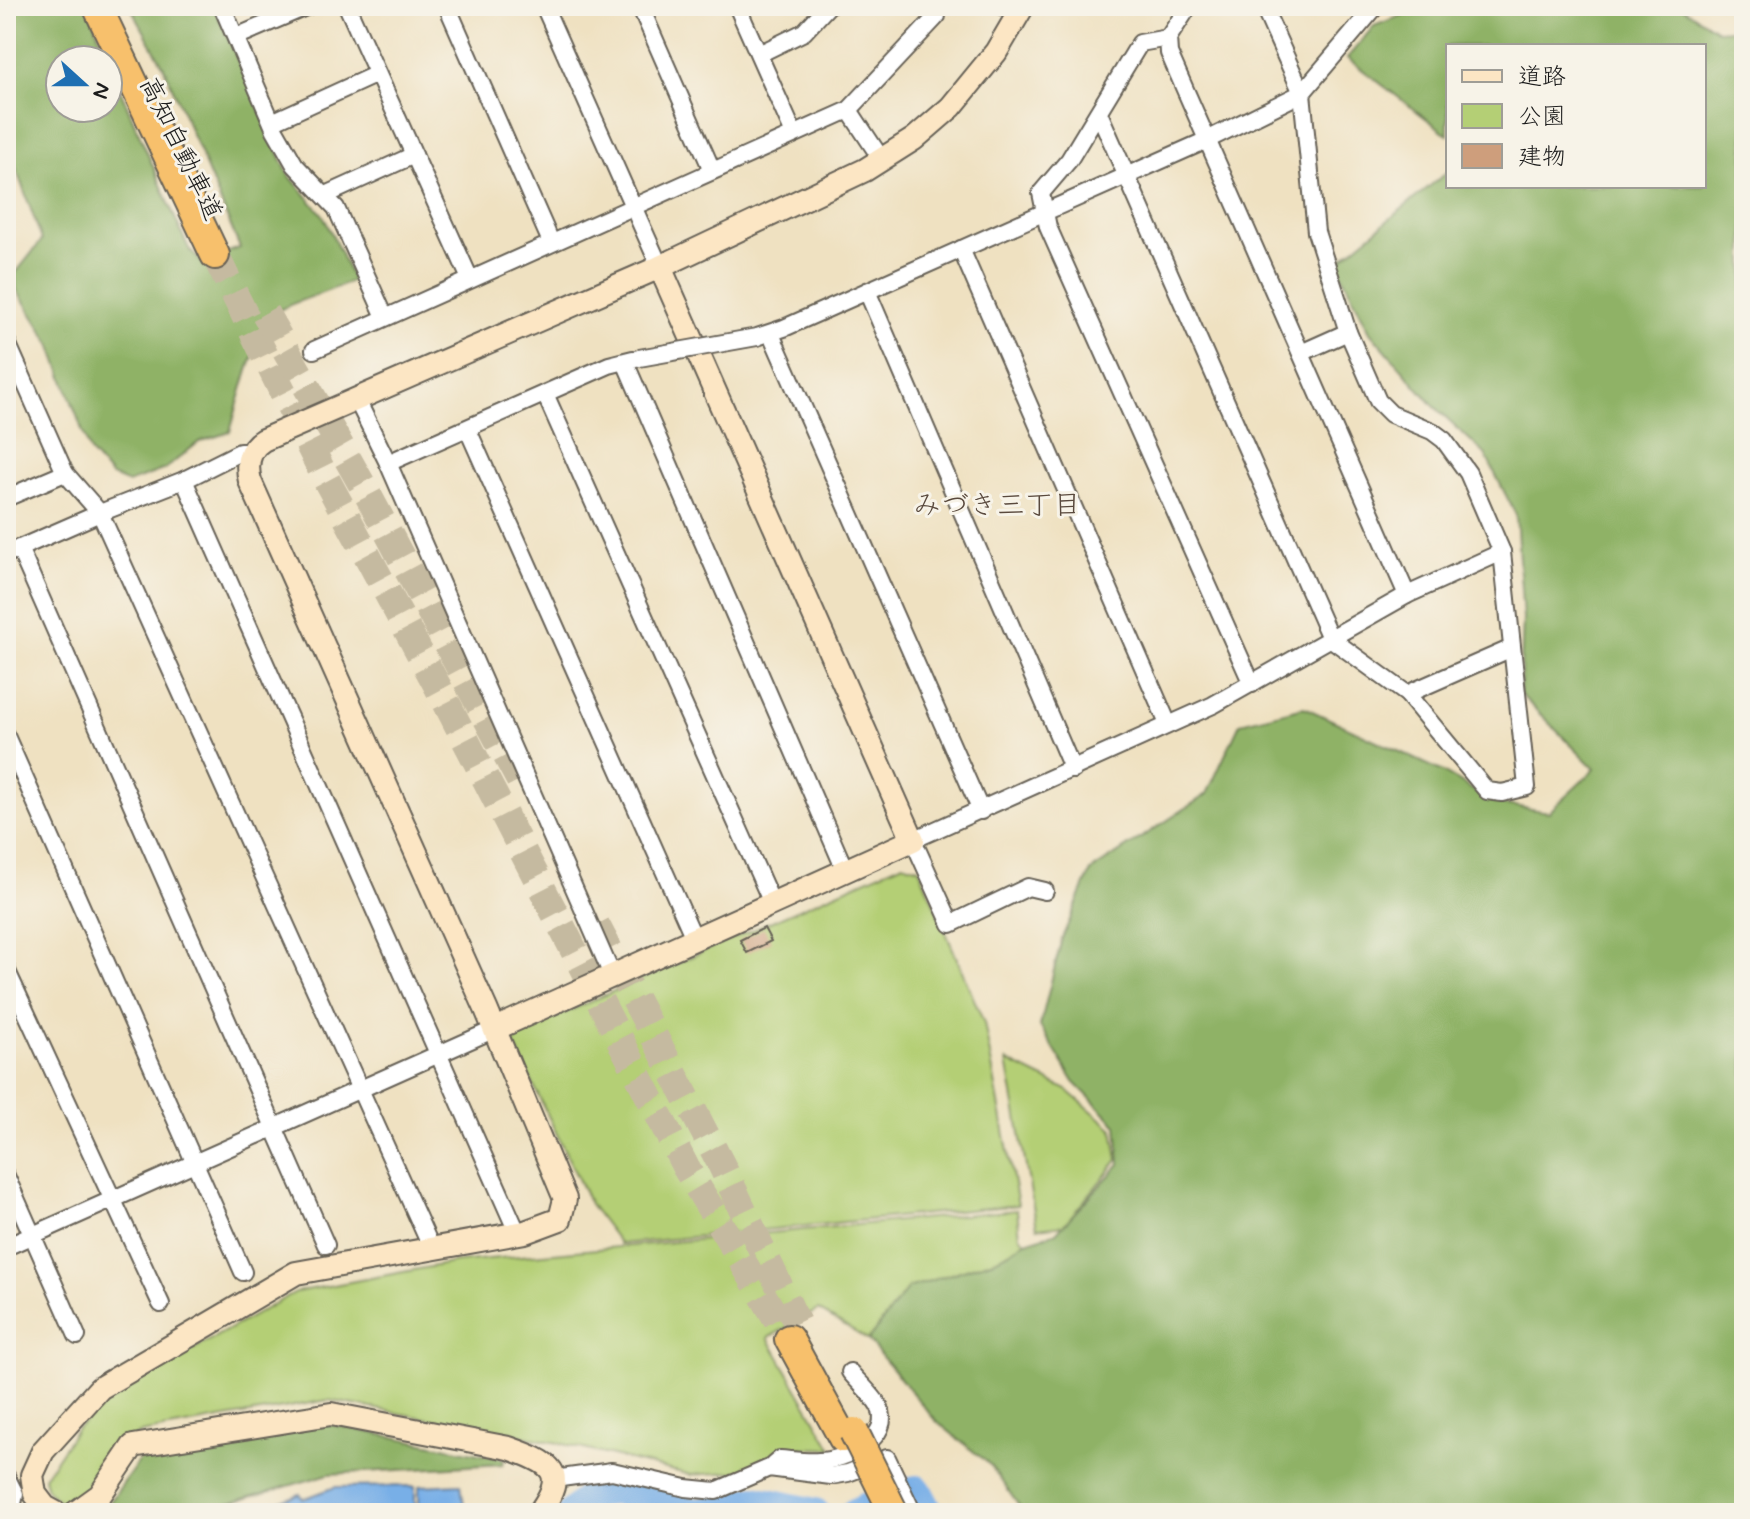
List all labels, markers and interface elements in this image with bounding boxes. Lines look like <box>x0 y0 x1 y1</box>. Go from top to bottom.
north arrow <box>44 44 124 124</box>
legend <box>1446 44 1706 188</box>
text: 道路 <box>1518 62 1566 93</box>
street label: 高知自動車道 <box>131 71 229 227</box>
text: N <box>85 79 117 102</box>
text: 公園 <box>1518 102 1566 133</box>
text: 建物 <box>1518 142 1566 173</box>
district label: みづき三丁目 <box>913 488 1081 525</box>

